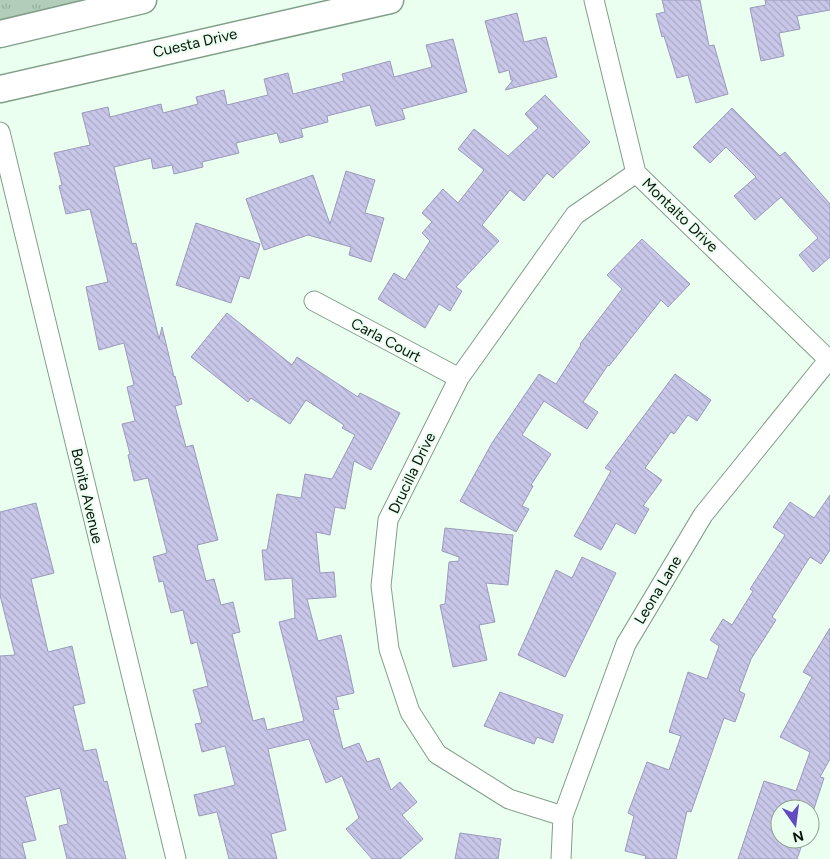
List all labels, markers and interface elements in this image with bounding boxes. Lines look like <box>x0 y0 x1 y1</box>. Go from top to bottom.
street label: Cuesta Drive <box>151 25 239 61</box>
street label: Montalto Drive <box>638 174 722 256</box>
street label: Carla Court <box>348 314 424 366</box>
street label: Drucilla Drive <box>385 430 439 516</box>
street label: Bonita Avenue <box>67 447 107 545</box>
street label: Leona Lane <box>631 553 685 627</box>
north arrow <box>770 799 820 849</box>
text: N <box>791 827 805 846</box>

